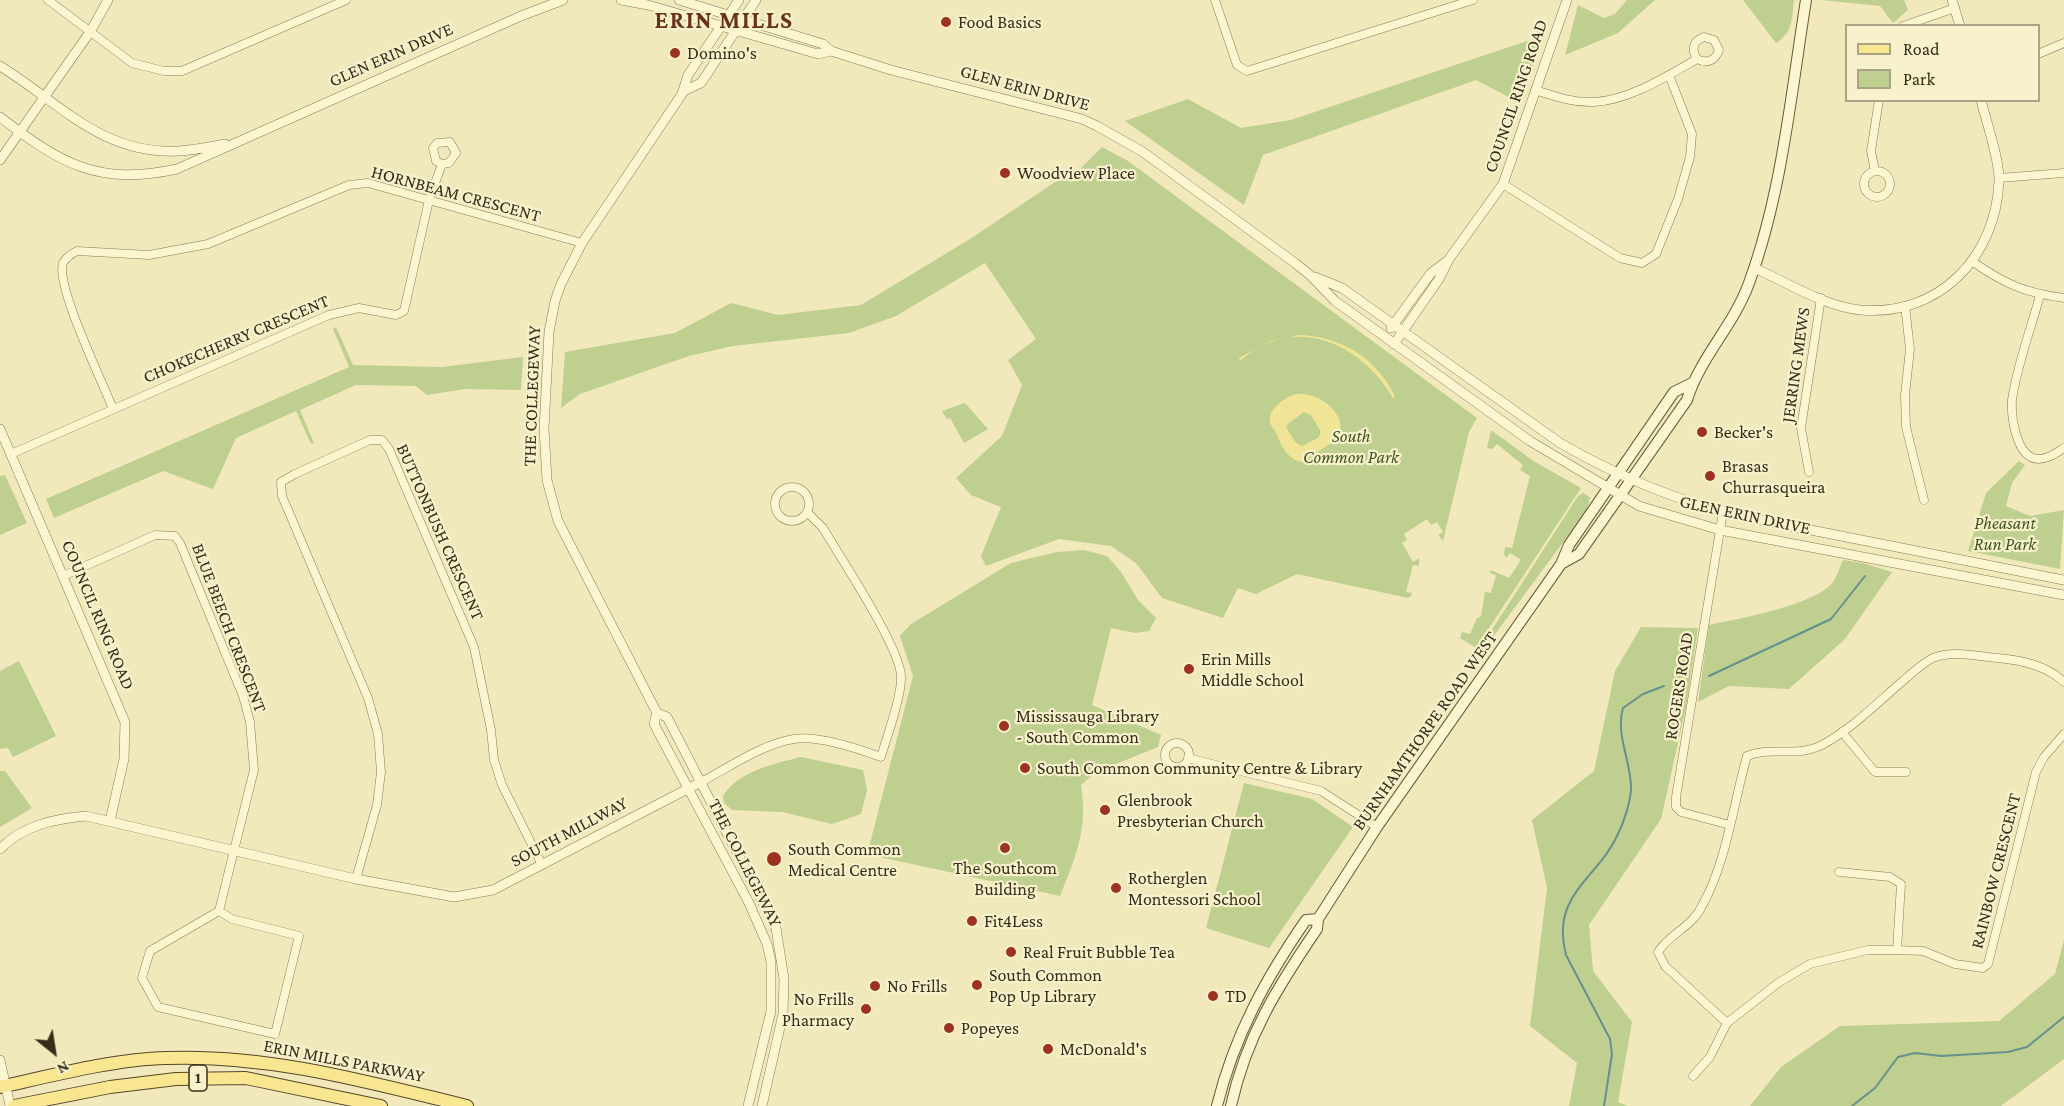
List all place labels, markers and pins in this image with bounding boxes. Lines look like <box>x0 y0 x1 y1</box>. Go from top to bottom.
place label: Food Basics <box>958 11 1042 33</box>
marker: Food Basics <box>939 15 953 29</box>
place label: Domino's <box>687 42 757 64</box>
marker: Domino's <box>668 46 682 60</box>
place label: Woodview Place <box>1017 162 1135 184</box>
marker: Woodview Place <box>998 166 1012 180</box>
place label: Becker's <box>1714 421 1773 443</box>
marker: Becker's <box>1695 425 1709 439</box>
place label: Brasas Churrasqueira <box>1722 455 1825 498</box>
marker: Brasas Churrasqueira <box>1703 469 1717 483</box>
place label: Erin Mills Middle School <box>1201 648 1304 690</box>
marker: Erin Mills Middle School <box>1182 662 1196 676</box>
place label: Mississauga Library - South Common <box>1016 705 1159 748</box>
marker: Mississauga Library - South Common <box>997 719 1011 733</box>
place label: South Common Community Centre & Library <box>1037 757 1362 779</box>
marker: South Common Community Centre & Library <box>1018 761 1032 775</box>
place label: Glenbrook Presbyterian Church <box>1117 789 1264 832</box>
marker: Glenbrook Presbyterian Church <box>1098 803 1112 817</box>
place label: South Common Medical Centre <box>788 838 901 880</box>
marker: The Southcom Building <box>998 841 1012 855</box>
marker: South Common Medical Centre <box>765 850 783 868</box>
place label: The Southcom Building <box>953 857 1057 900</box>
place label: Rotherglen Montessori School <box>1128 867 1261 910</box>
marker: Rotherglen Montessori School <box>1109 881 1123 895</box>
place label: Fit4Less <box>984 910 1043 932</box>
marker: Fit4Less <box>965 914 979 928</box>
place label: Real Fruit Bubble Tea <box>1023 941 1175 963</box>
marker: Real Fruit Bubble Tea <box>1004 945 1018 959</box>
place label: South Common Pop Up Library <box>989 964 1102 1006</box>
place label: No Frills <box>887 975 947 997</box>
marker: South Common Pop Up Library <box>970 978 984 992</box>
marker: No Frills <box>868 979 882 993</box>
place label: TD <box>1225 985 1247 1007</box>
place label: No Frills Pharmacy <box>782 988 854 1030</box>
marker: TD <box>1206 989 1220 1003</box>
marker: No Frills Pharmacy <box>859 1002 873 1016</box>
place label: Popeyes <box>961 1017 1019 1039</box>
marker: Popeyes <box>942 1021 956 1035</box>
place label: McDonald's <box>1060 1038 1147 1060</box>
marker: McDonald's <box>1041 1042 1055 1056</box>

